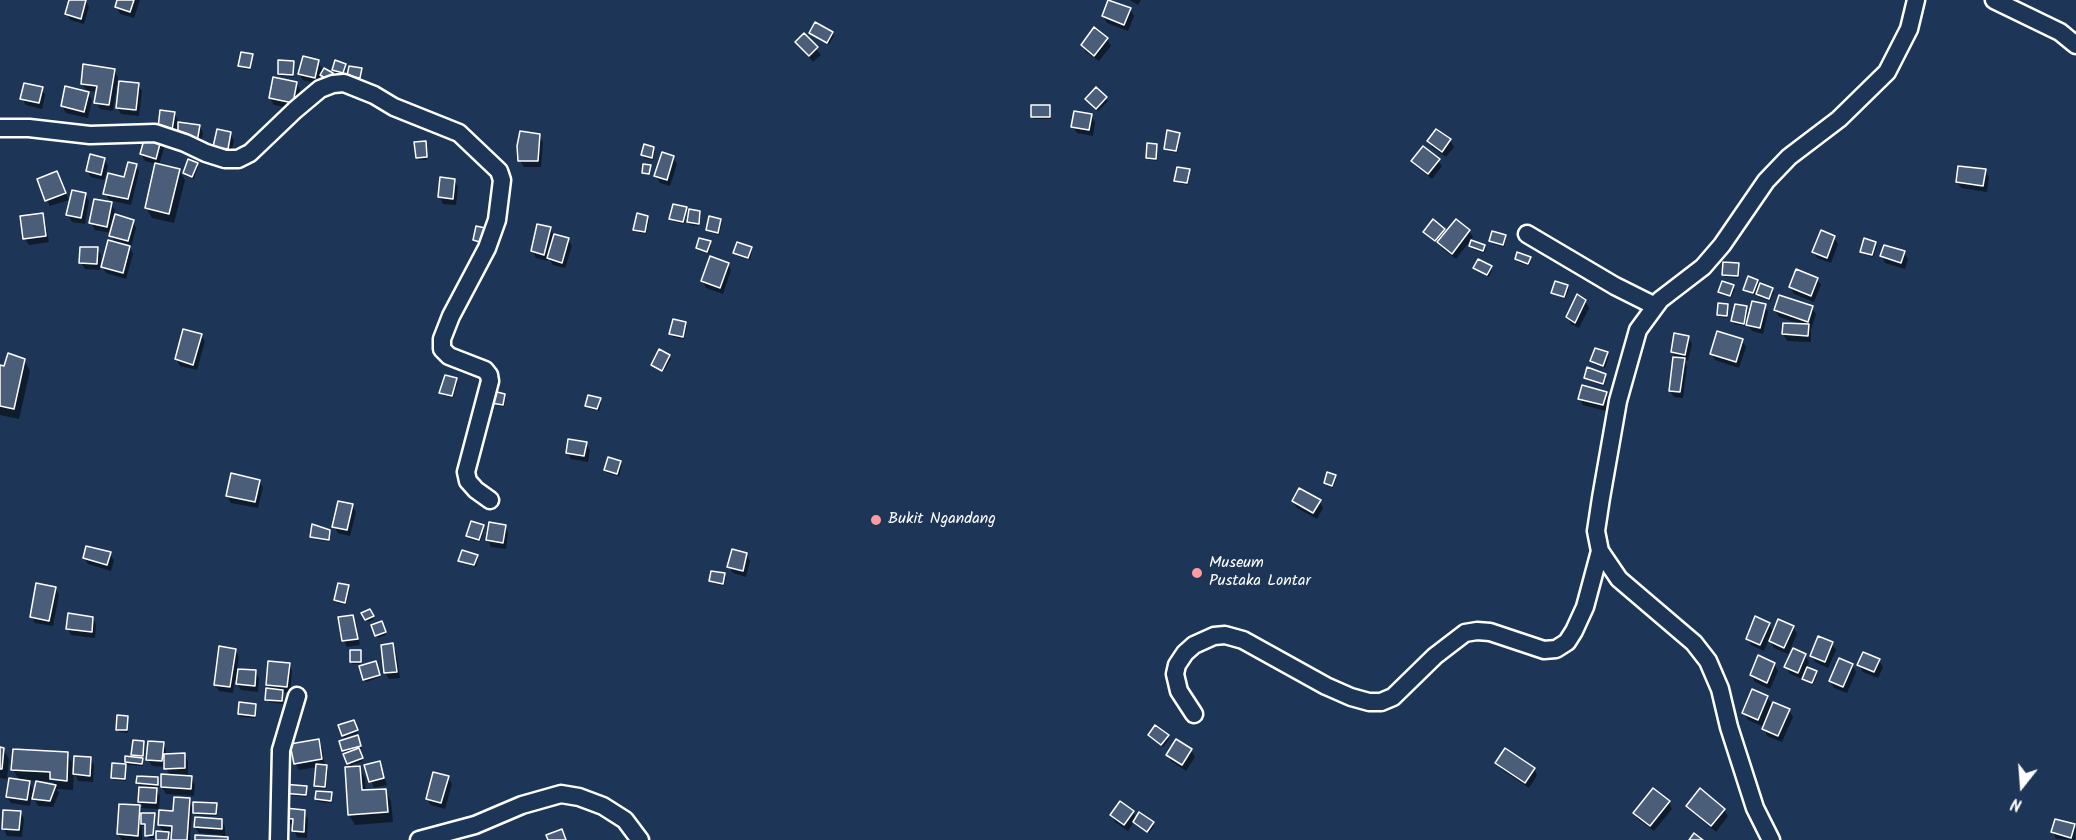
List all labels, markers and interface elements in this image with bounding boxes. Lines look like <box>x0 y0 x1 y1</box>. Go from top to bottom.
place label: Bukit Ngandang <box>888 510 996 530</box>
marker: Bukit Ngandang <box>869 513 883 527</box>
place label: Museum Pustaka Lontar <box>1209 554 1311 592</box>
marker: Museum Pustaka Lontar <box>1190 566 1204 580</box>
north arrow <box>1992 756 2052 816</box>
text: N <box>2008 790 2025 817</box>

